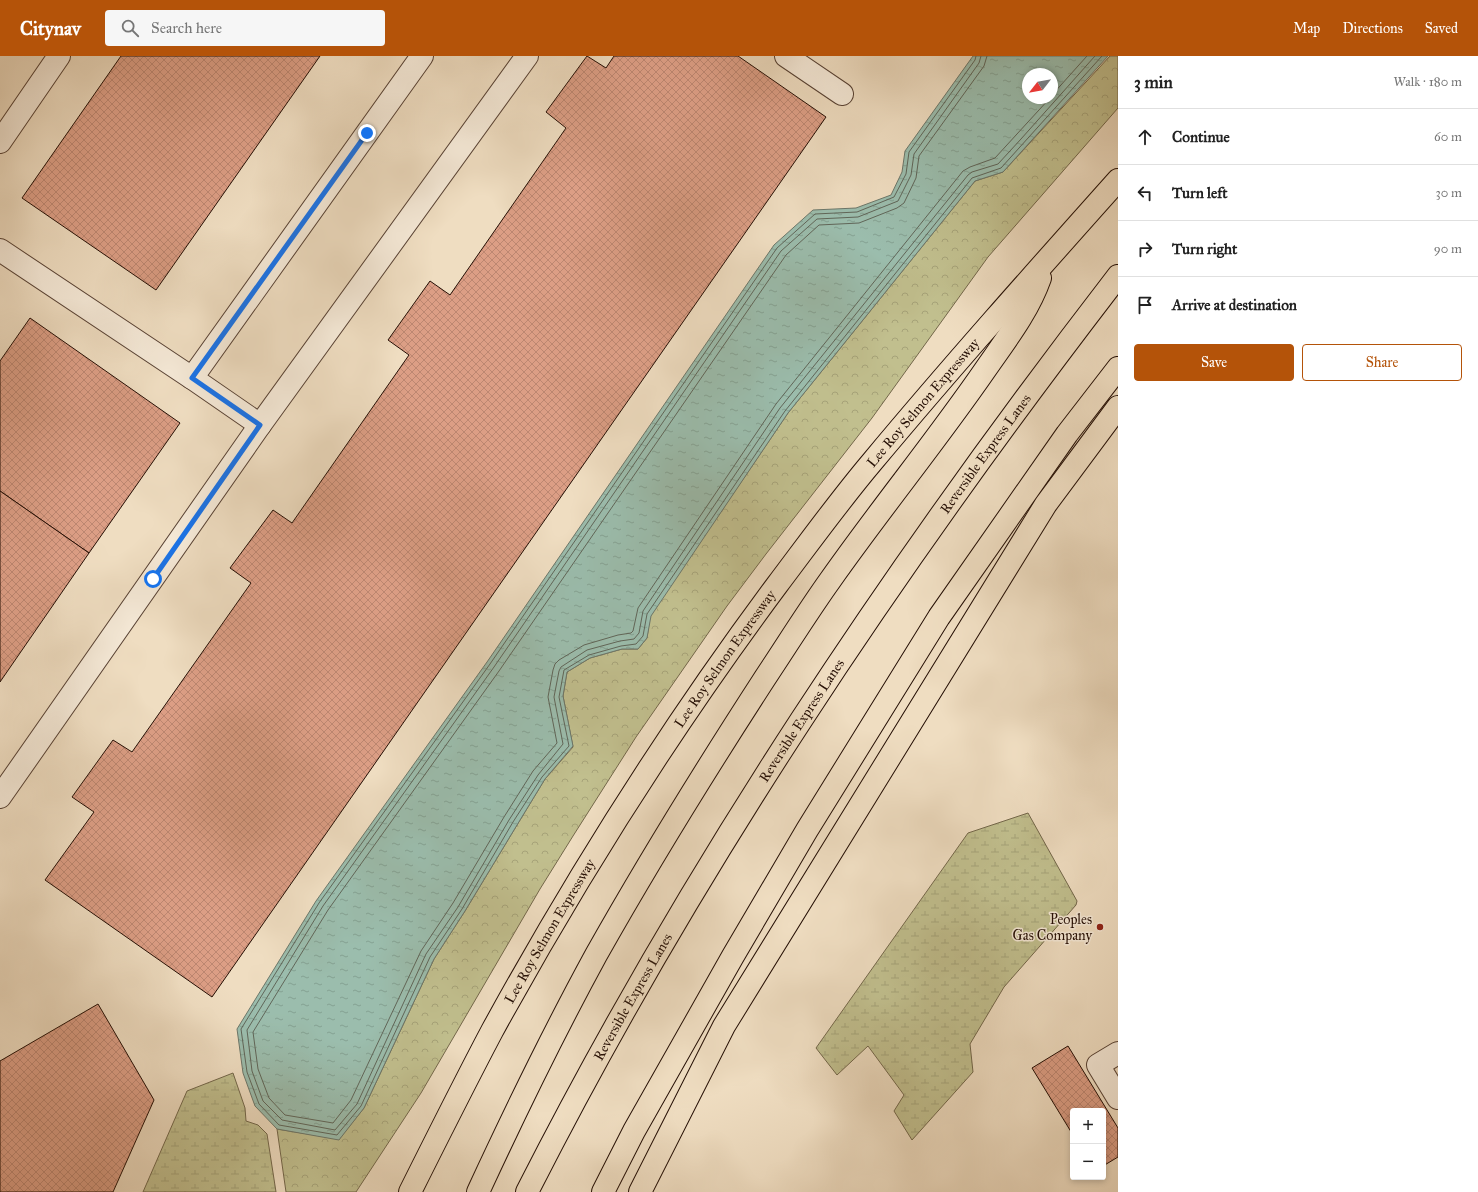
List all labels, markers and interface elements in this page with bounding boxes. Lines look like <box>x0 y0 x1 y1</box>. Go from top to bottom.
search box <box>105 10 385 46</box>
text: Citynav <box>20 17 81 40</box>
icon: search <box>119 17 141 39</box>
text: Search here <box>151 19 222 37</box>
text: Map <box>1293 20 1320 37</box>
text: Directions <box>1342 20 1403 37</box>
text: Saved <box>1425 20 1458 37</box>
north arrow <box>1022 68 1058 104</box>
text: 3 min <box>1134 72 1173 93</box>
text: Walk · 180 m <box>1393 74 1462 90</box>
route end <box>358 124 376 142</box>
icon: ahead <box>1134 126 1156 148</box>
text: Continue <box>1172 128 1230 146</box>
text: 60 m <box>1434 129 1462 145</box>
icon: left <box>1134 182 1156 204</box>
text: Turn left <box>1172 184 1228 202</box>
text: 30 m <box>1436 185 1462 201</box>
icon: right <box>1134 238 1156 260</box>
text: Turn right <box>1172 240 1237 258</box>
text: 90 m <box>1434 241 1462 257</box>
icon: arrive <box>1134 294 1156 316</box>
text: Arrive at destination <box>1172 296 1297 314</box>
street label: Lee Roy Selmon Expressway <box>863 334 983 471</box>
button: Save <box>1134 344 1294 381</box>
button: Share <box>1302 344 1462 381</box>
street label: Reversible Express Lanes <box>937 391 1035 517</box>
route start <box>144 570 162 588</box>
street label: Lee Roy Selmon Expressway <box>671 586 780 731</box>
street label: Reversible Express Lanes <box>756 656 848 785</box>
street label: Lee Roy Selmon Expressway <box>501 856 599 1006</box>
place label: Peoples Gas Company <box>1013 911 1092 944</box>
marker: Peoples Gas Company <box>1095 922 1105 932</box>
street label: Reversible Express Lanes <box>590 930 676 1064</box>
map controls <box>1070 1108 1106 1180</box>
button: + <box>1070 1108 1106 1144</box>
button: − <box>1070 1144 1106 1180</box>

